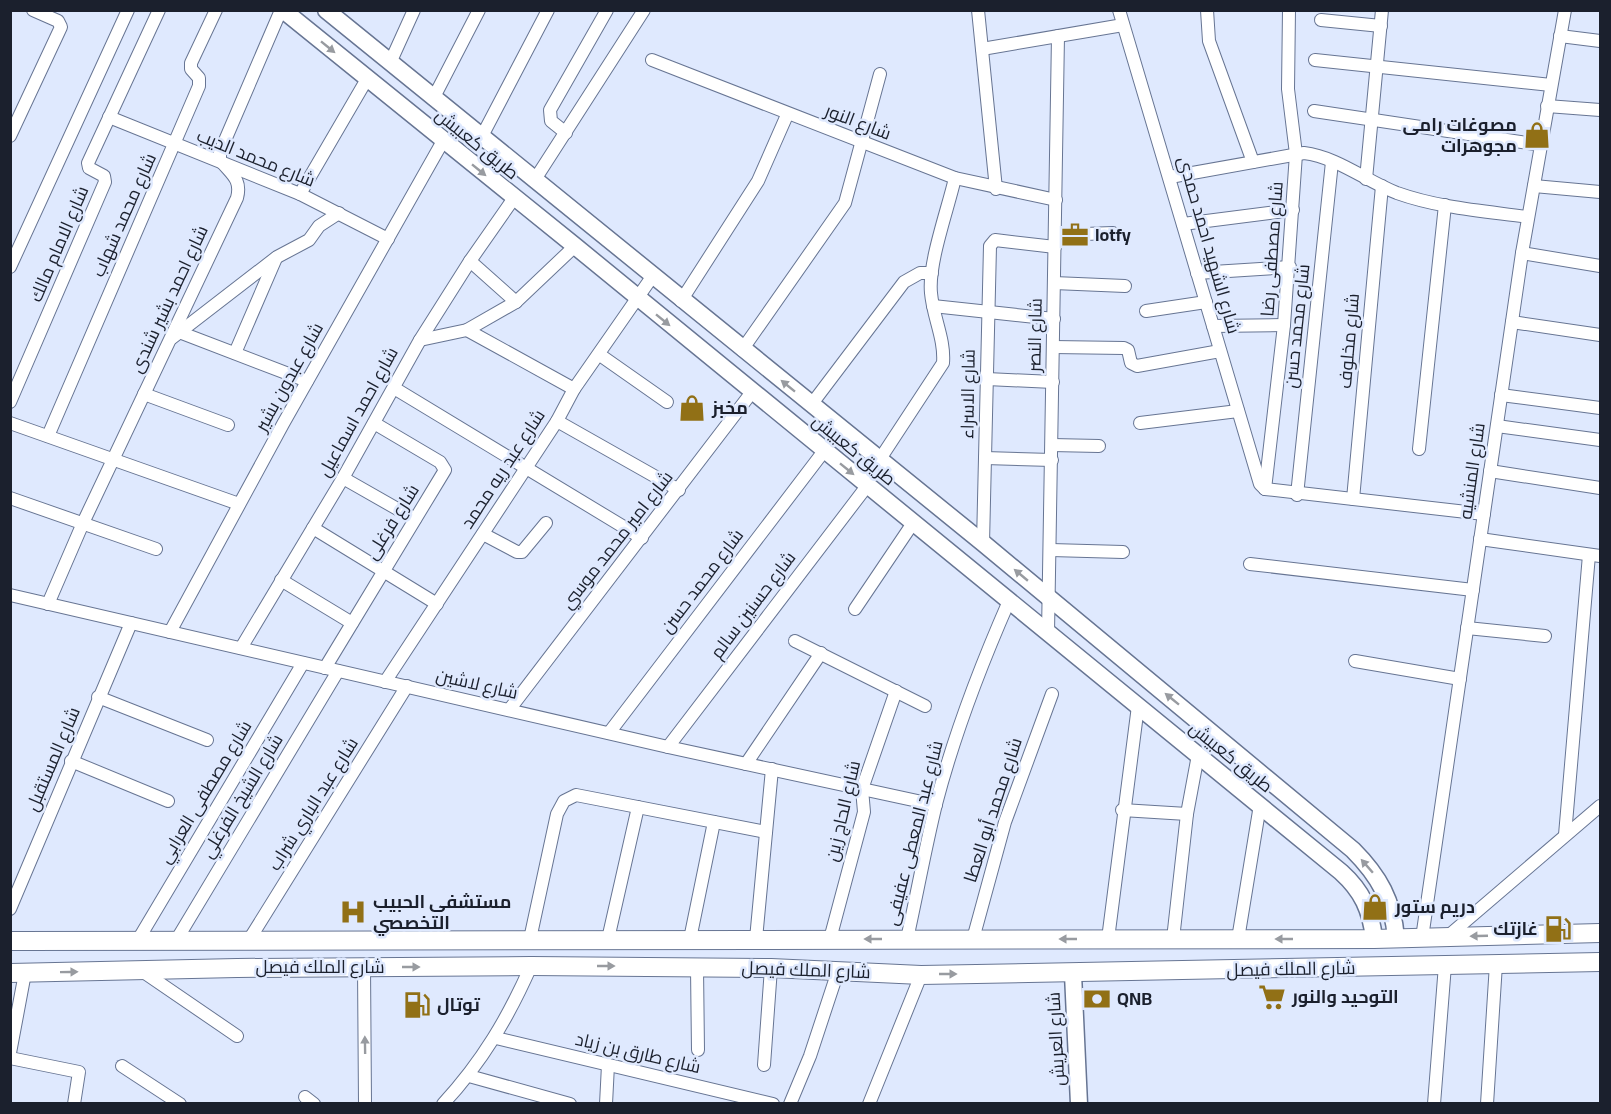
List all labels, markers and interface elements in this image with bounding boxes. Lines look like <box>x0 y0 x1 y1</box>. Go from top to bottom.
one-way arrow <box>320 41 336 54</box>
street label: شارع النور <box>819 93 896 149</box>
street label: طريق كعبيش <box>428 99 527 188</box>
place label: مصوغات رامى مجوهرات <box>1402 108 1517 162</box>
street label: شارع محمد الديب <box>192 119 321 196</box>
shop icon: مصوغات رامى مجوهرات <box>1522 120 1552 150</box>
street label: شارع محمد شهاب <box>81 147 166 282</box>
street label: شارع الشهيد احمد حمدى <box>1168 152 1251 338</box>
one-way arrow <box>471 164 487 177</box>
street label: شارع الامام مالك <box>19 180 98 307</box>
street label: شارع مصطفى رضا <box>1250 180 1293 318</box>
place label: lotfy <box>1095 218 1131 251</box>
street label: شارع احمد بشير شندى <box>120 219 217 378</box>
office icon: lotfy <box>1060 220 1090 250</box>
street label: شارع محمد حسن <box>1274 262 1319 390</box>
street label: شارع مخلوف <box>1328 292 1369 390</box>
street label: شارع النصر <box>1017 298 1052 373</box>
one-way arrow <box>655 313 671 326</box>
street label: شارع عبدون بشير <box>244 316 332 439</box>
street label: شارع احمد اسماعيل <box>308 340 407 483</box>
street label: شارع الاسراء <box>950 349 985 439</box>
one-way arrow <box>780 380 796 393</box>
place label: مخبز <box>711 391 748 424</box>
shop icon: مخبز <box>677 393 707 423</box>
street label: شارع عبد ريه محمد <box>451 402 554 536</box>
street label: طريق كعبيش <box>805 405 904 494</box>
street label: شارع المنشيه <box>1448 420 1495 521</box>
street label: شارع امير محمد موسي <box>552 463 682 616</box>
one-way arrow <box>839 463 855 476</box>
street label: شارع فرغلى <box>355 477 428 566</box>
street label: شارع محمد حسن <box>651 521 752 640</box>
street label: شارع حسنين سالم <box>701 543 804 666</box>
one-way arrow <box>1013 569 1029 582</box>
street label: شارع لاشين <box>433 658 521 709</box>
one-way arrow <box>1164 693 1179 706</box>
street label: شارع المستقبل <box>16 701 89 816</box>
street label: طريق كعبيش <box>1182 712 1281 801</box>
street label: شارع مصطفى العرابي <box>149 713 261 870</box>
street label: شارع الشيخ الفرغلي <box>191 727 292 865</box>
street label: شارع عبد الباري شراب <box>258 730 367 877</box>
street label: شارع محمد أبو العطا <box>953 733 1032 887</box>
street label: شارع عبد المعطى عفيفى <box>875 737 953 929</box>
street label: شارع الحاج زين <box>815 757 870 865</box>
one-way arrow <box>1361 859 1374 874</box>
place label: مستشفى الحبيب التخصصي <box>373 885 511 939</box>
place label: دريم ستور <box>1394 890 1475 923</box>
shop icon: دريم ستور <box>1360 892 1390 922</box>
hospital icon: مستشفى الحبيب التخصصي <box>338 897 368 927</box>
place label: غازتك <box>1493 912 1538 945</box>
fuel station icon: غازتك <box>1543 914 1573 944</box>
one-way arrow <box>1470 931 1489 941</box>
one-way arrow <box>864 934 883 944</box>
one-way arrow <box>1059 934 1078 944</box>
one-way arrow <box>1275 934 1294 944</box>
street label: شارع الملك فيصل <box>255 950 385 983</box>
street label: شارع الملك فيصل <box>741 951 871 988</box>
street label: شارع الملك فيصل <box>1226 951 1356 986</box>
one-way arrow <box>596 961 615 971</box>
one-way arrow <box>401 962 420 971</box>
one-way arrow <box>59 967 78 977</box>
one-way arrow <box>938 970 957 979</box>
place label: التوحيد والنور <box>1291 980 1399 1013</box>
place label: QNB <box>1117 982 1152 1015</box>
supermarket icon: التوحيد والنور <box>1257 982 1287 1012</box>
bank icon: QNB <box>1082 984 1112 1014</box>
place label: توتال <box>437 988 480 1021</box>
fuel station icon: توتال <box>402 990 432 1020</box>
street label: شارع العريش <box>1037 991 1074 1087</box>
street label: شارع طارق بن زياد <box>572 1022 704 1083</box>
one-way arrow <box>360 1036 369 1055</box>

